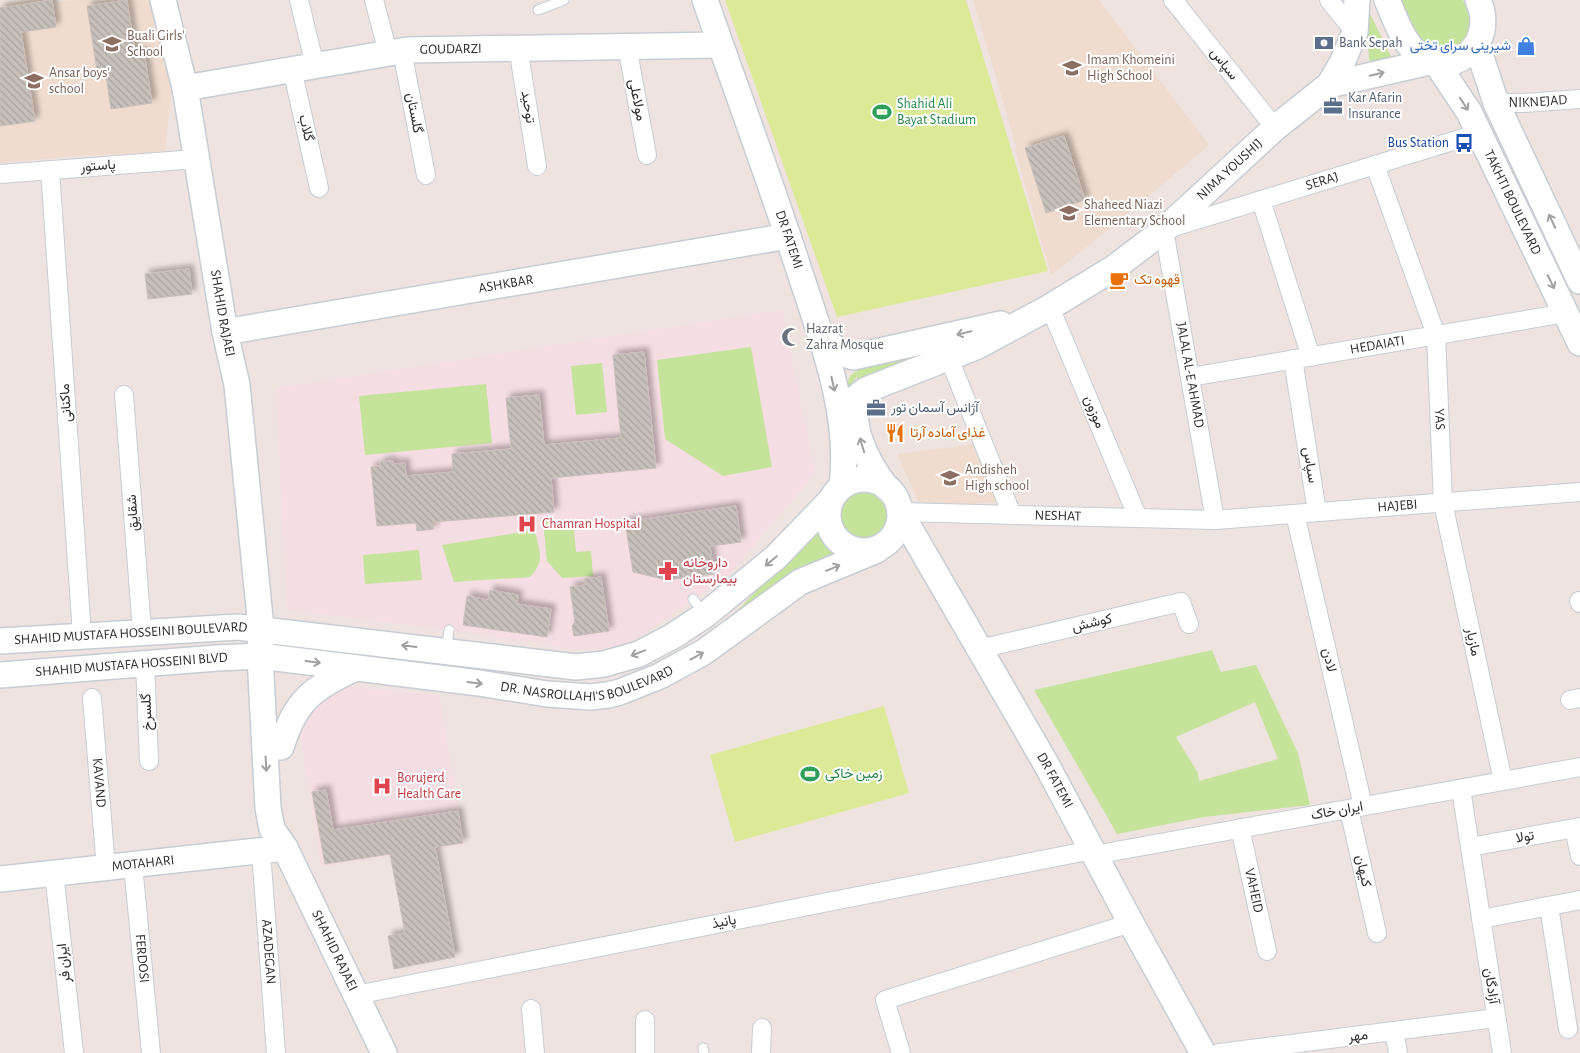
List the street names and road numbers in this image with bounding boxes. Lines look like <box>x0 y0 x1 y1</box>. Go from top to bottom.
street label: GOUDARZI <box>420 42 482 57</box>
street label: سپاس <box>1206 45 1241 84</box>
street label: مولاعلی <box>625 78 648 122</box>
street label: توحید <box>518 90 537 124</box>
street label: گلستان <box>402 91 426 135</box>
street label: NIKNEJAD <box>1509 93 1568 110</box>
street label: گلاب <box>295 113 317 143</box>
street label: NIMA YOUSHIJ <box>1194 136 1265 203</box>
street label: TAKHTI BOULEVARD <box>1481 148 1544 257</box>
street label: پاستور <box>79 158 116 176</box>
street label: SERAJ <box>1304 170 1340 193</box>
street label: DR FATEMI <box>773 209 805 271</box>
street label: SHAHID RAJAEI <box>208 269 237 358</box>
street label: ASHKBAR <box>477 273 535 296</box>
street label: JALAL AL-E AHMAD <box>1174 321 1206 429</box>
street label: HEDAIATI <box>1349 334 1406 357</box>
street label: ماکنانی <box>58 383 75 423</box>
street label: موزون <box>1080 394 1107 431</box>
street label: YAS <box>1432 408 1447 430</box>
street label: سپاس <box>1298 446 1320 484</box>
street label: شقایق <box>125 494 142 532</box>
street label: HAJEBI <box>1377 497 1418 515</box>
street label: NESHAT <box>1034 508 1082 524</box>
street label: کوشش <box>1071 612 1114 635</box>
street label: SHAHID MUSTAFA HOSSEINI BOULEVARD <box>14 620 248 647</box>
street label: مازیار <box>1462 626 1483 658</box>
street label: لادن <box>1318 647 1339 674</box>
street label: SHAHID MUSTAFA HOSSEINI BLVD <box>35 651 228 679</box>
street label: DR. NASROLLAHI'S BOULEVARD <box>499 663 676 704</box>
street label: گلسرخ <box>138 693 158 731</box>
street label: DR FATEMI <box>1034 750 1075 811</box>
street label: KAVAND <box>90 757 108 808</box>
street label: ایران خاک <box>1310 800 1364 823</box>
street label: تولا <box>1515 829 1535 846</box>
street label: MOTAHARI <box>111 853 175 874</box>
street label: کیهان <box>1352 854 1373 888</box>
street label: VAHEID <box>1242 867 1265 914</box>
street label: SHAHID RAJAEI <box>309 908 360 993</box>
street label: پانیذ <box>711 913 738 933</box>
street label: AZADEGAN <box>259 919 278 985</box>
street label: FERDOSI <box>133 934 151 984</box>
street label: ایران فر <box>55 943 74 984</box>
street label: آزادگان <box>1480 967 1502 1007</box>
street label: مهر <box>1346 1028 1369 1045</box>

